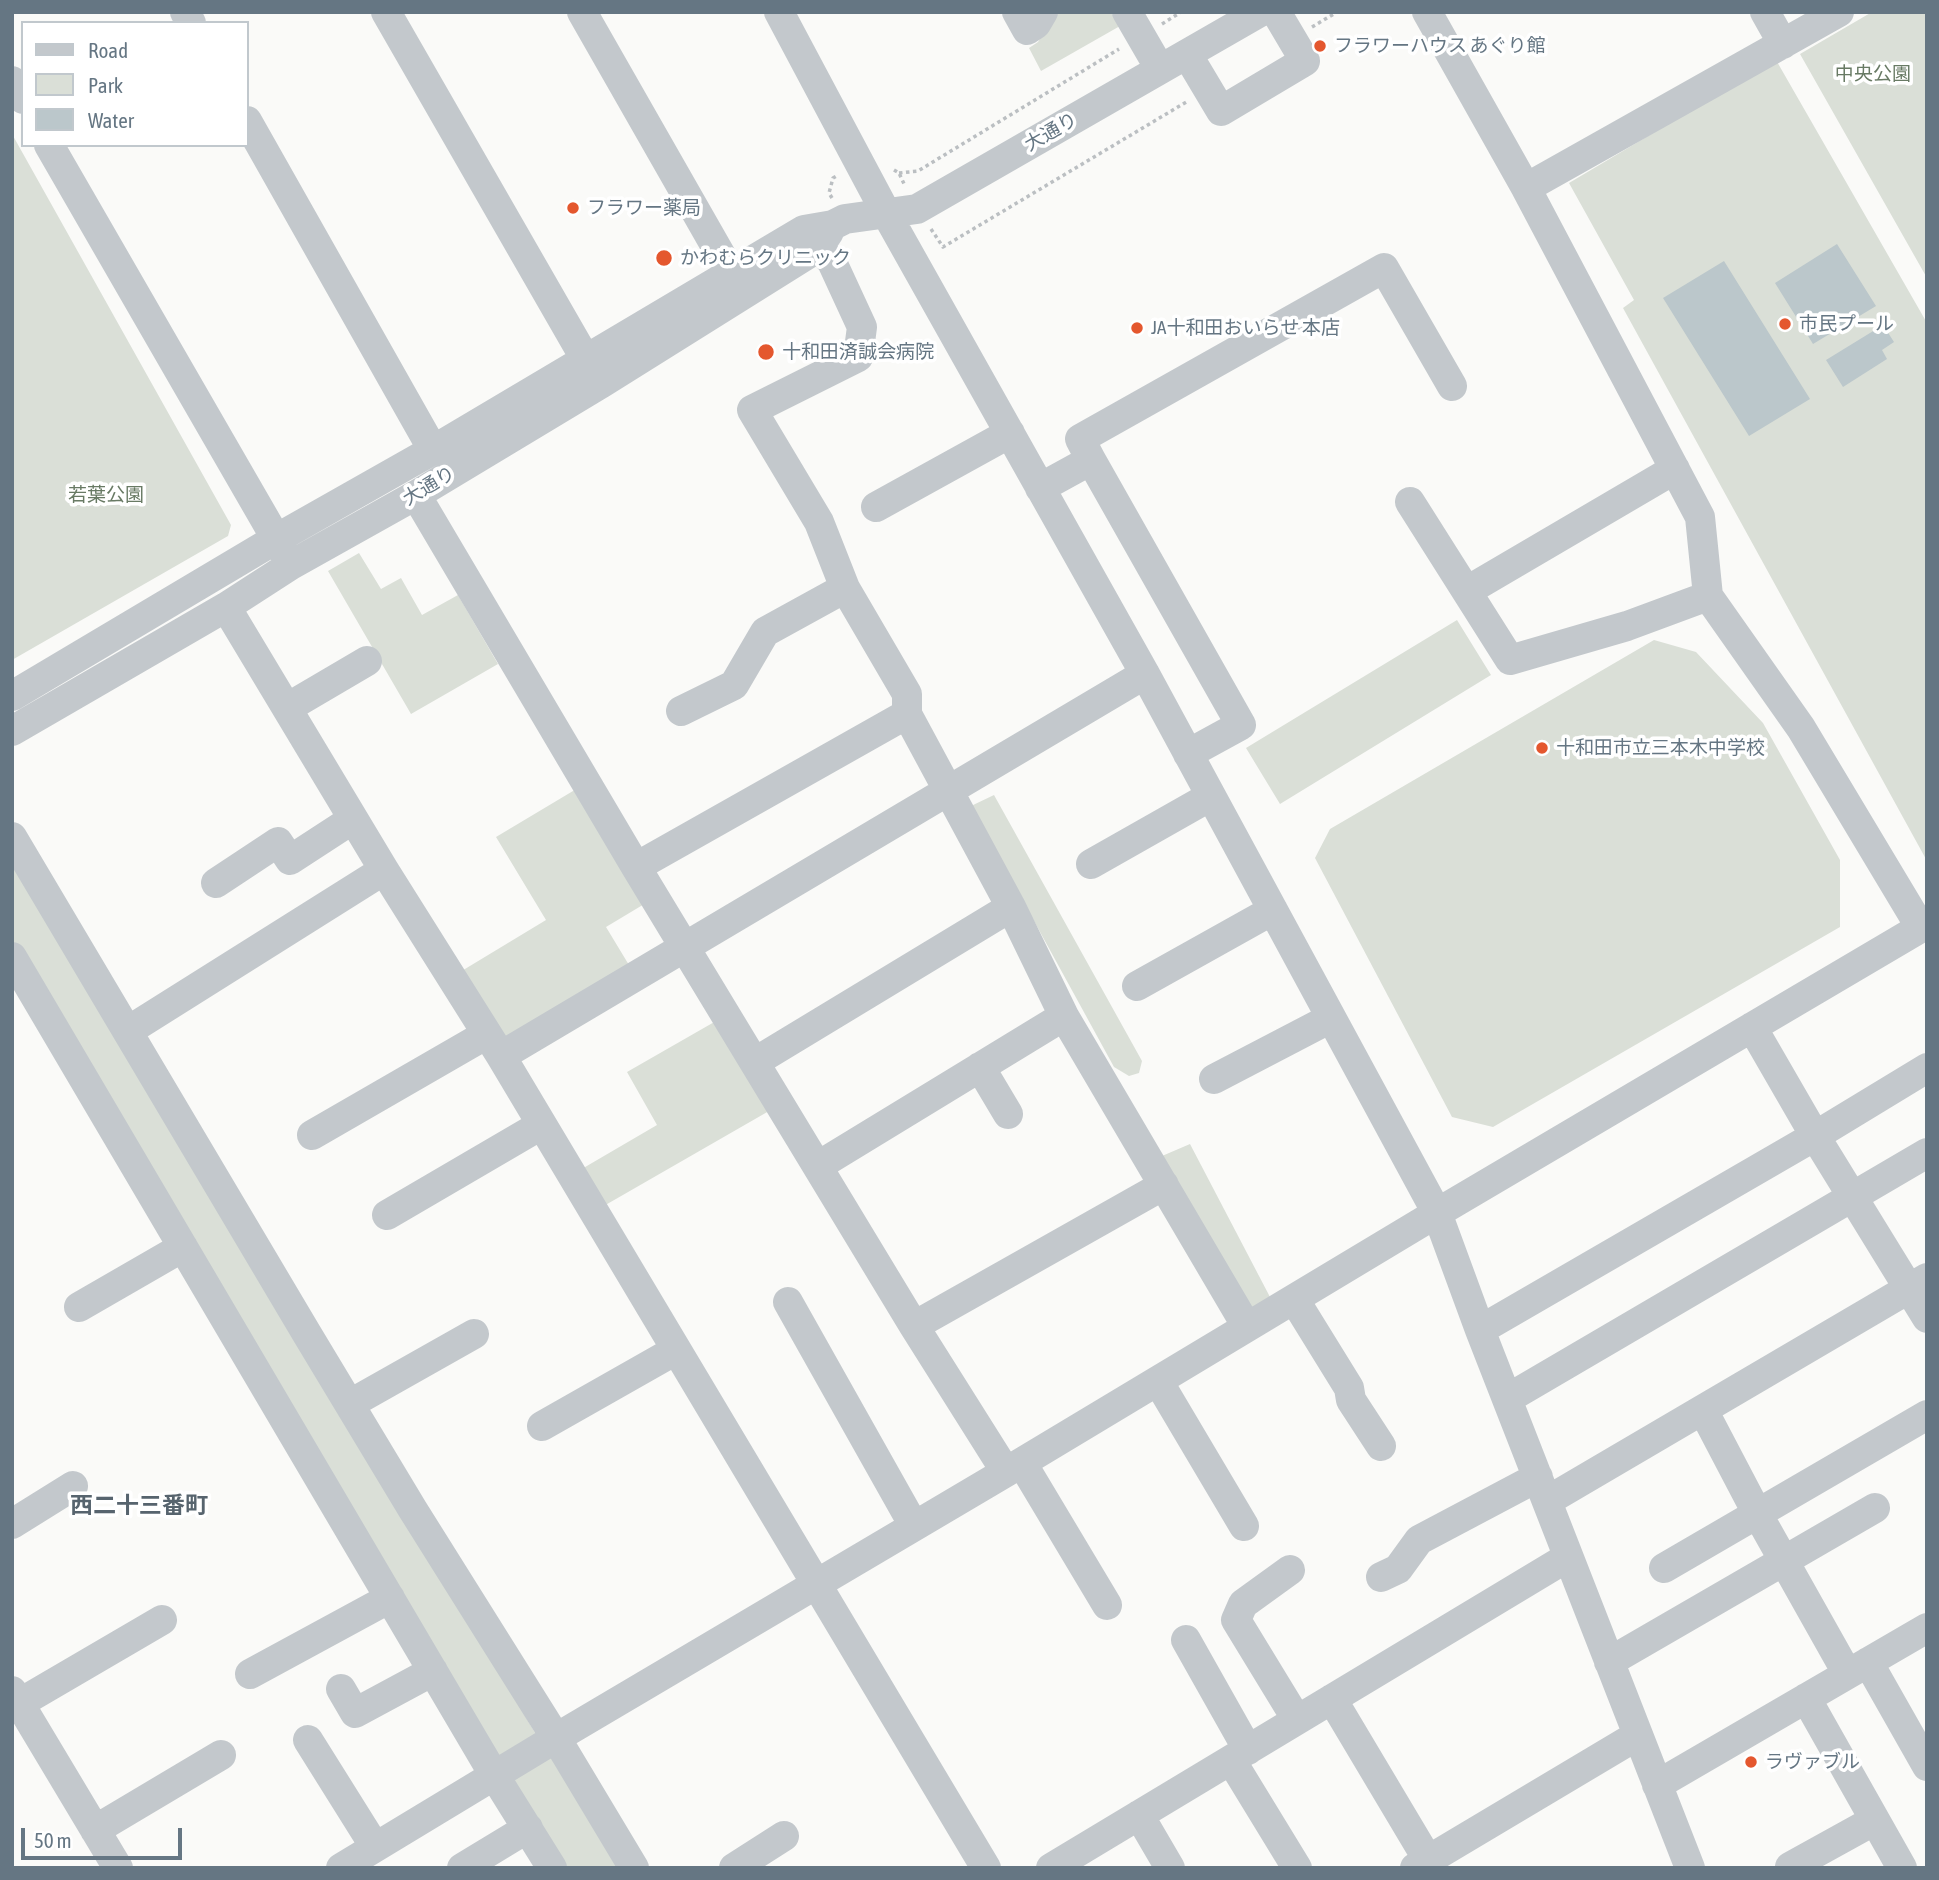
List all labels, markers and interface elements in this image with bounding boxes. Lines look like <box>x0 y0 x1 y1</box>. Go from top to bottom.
legend <box>21 21 248 147</box>
place label: フラワーハウス あぐり館 <box>1334 35 1546 57</box>
text: Road <box>88 38 128 62</box>
marker: フラワーハウス あぐり館 <box>1312 38 1328 54</box>
park label: 中央公園 <box>1835 63 1911 85</box>
text: Park <box>88 73 123 97</box>
text: Water <box>88 108 134 132</box>
street label: 大通り <box>1021 108 1081 156</box>
place label: フラワー薬局 <box>587 197 701 219</box>
marker: フラワー薬局 <box>565 200 581 216</box>
place label: かわむらクリニック <box>680 247 851 269</box>
marker: かわむらクリニック <box>654 248 674 268</box>
place label: 市民プール <box>1799 313 1894 335</box>
marker: 市民プール <box>1777 316 1793 332</box>
place label: JA十和田おいらせ 本店 <box>1151 317 1340 339</box>
marker: JA十和田おいらせ 本店 <box>1129 320 1145 336</box>
place label: 十和田済誠会病院 <box>782 341 934 363</box>
marker: 十和田済誠会病院 <box>756 342 776 362</box>
street label: 大通り <box>399 462 459 510</box>
park label: 若葉公園 <box>68 484 144 506</box>
place label: 十和田市立三本木中学校 <box>1556 737 1765 759</box>
marker: 十和田市立三本木中学校 <box>1534 740 1550 756</box>
district label: 西二十三番町 <box>70 1492 208 1520</box>
place label: ラヴァブル <box>1765 1751 1860 1773</box>
marker: ラヴァブル <box>1743 1754 1759 1770</box>
scale bar <box>24 1814 186 1858</box>
text: 50 m <box>34 1828 72 1852</box>

